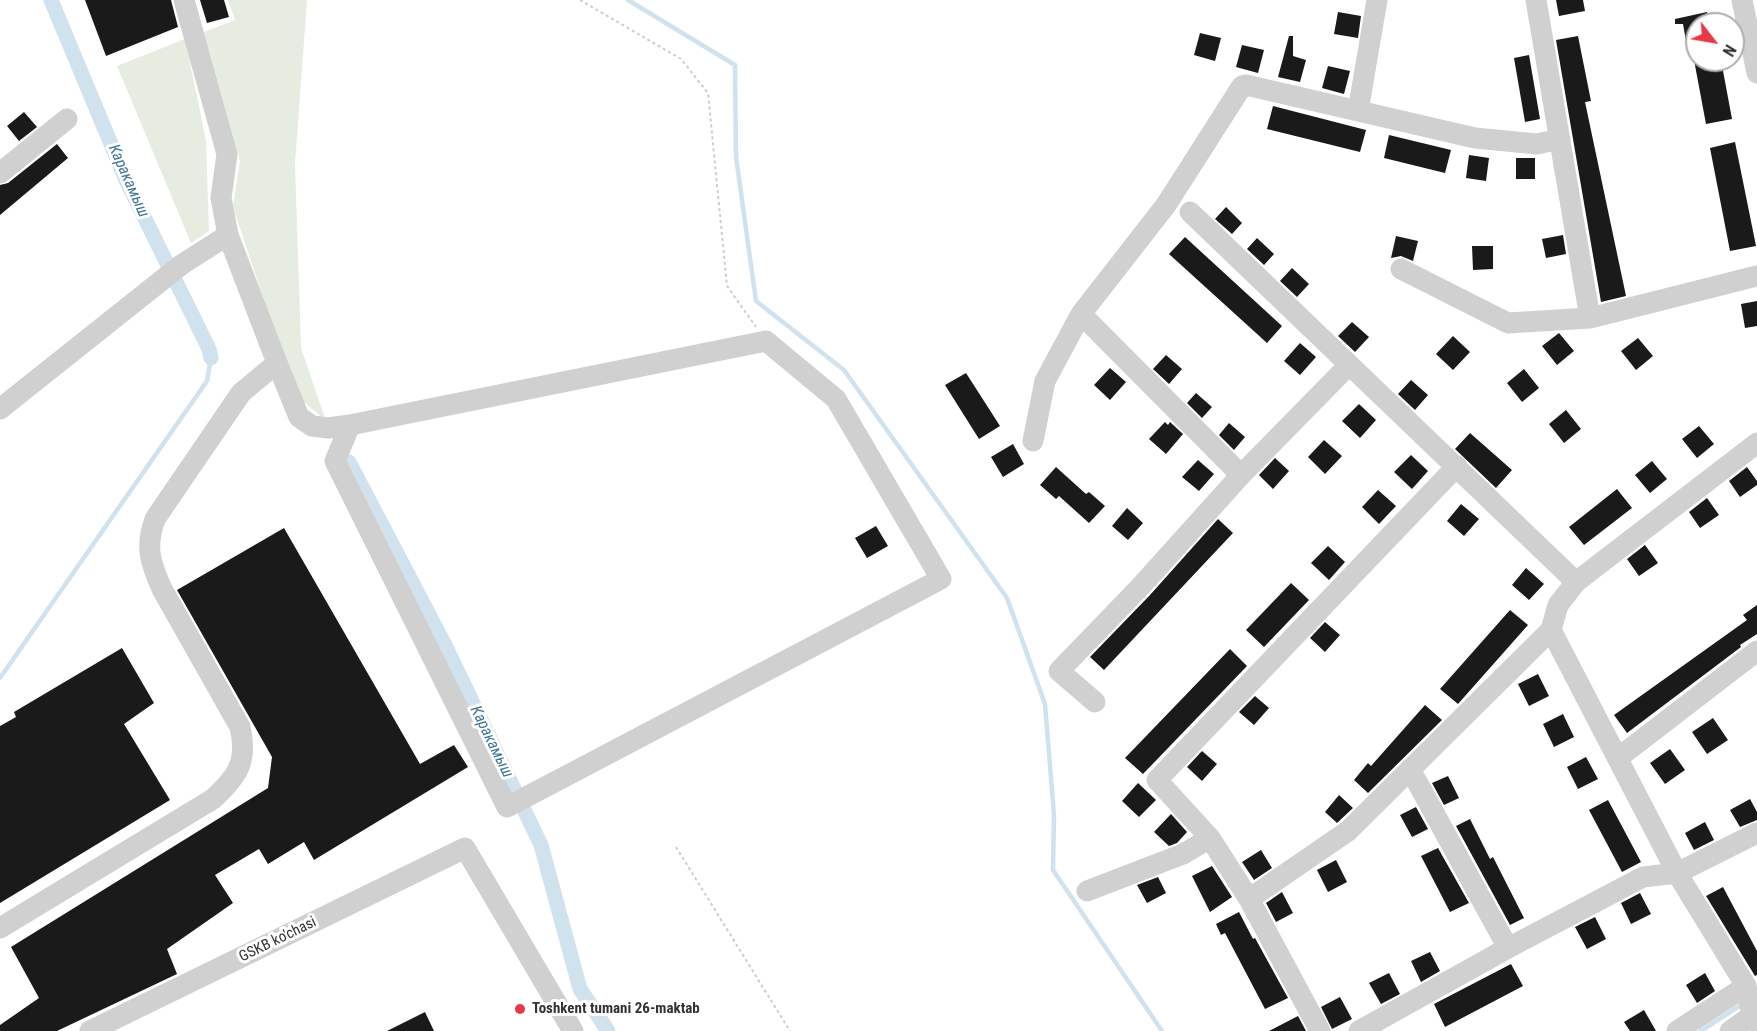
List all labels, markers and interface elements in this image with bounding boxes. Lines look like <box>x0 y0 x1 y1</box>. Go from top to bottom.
north arrow <box>1685 12 1745 72</box>
text: N <box>1718 41 1740 60</box>
water label: Каракамыш <box>103 142 153 220</box>
water label: Каракамыш <box>465 703 517 781</box>
street label: GSKB ko'chasi <box>236 914 320 966</box>
place label: Toshkent tumani 26-maktab <box>532 1000 700 1018</box>
marker: Toshkent tumani 26-maktab <box>513 1002 527 1016</box>

